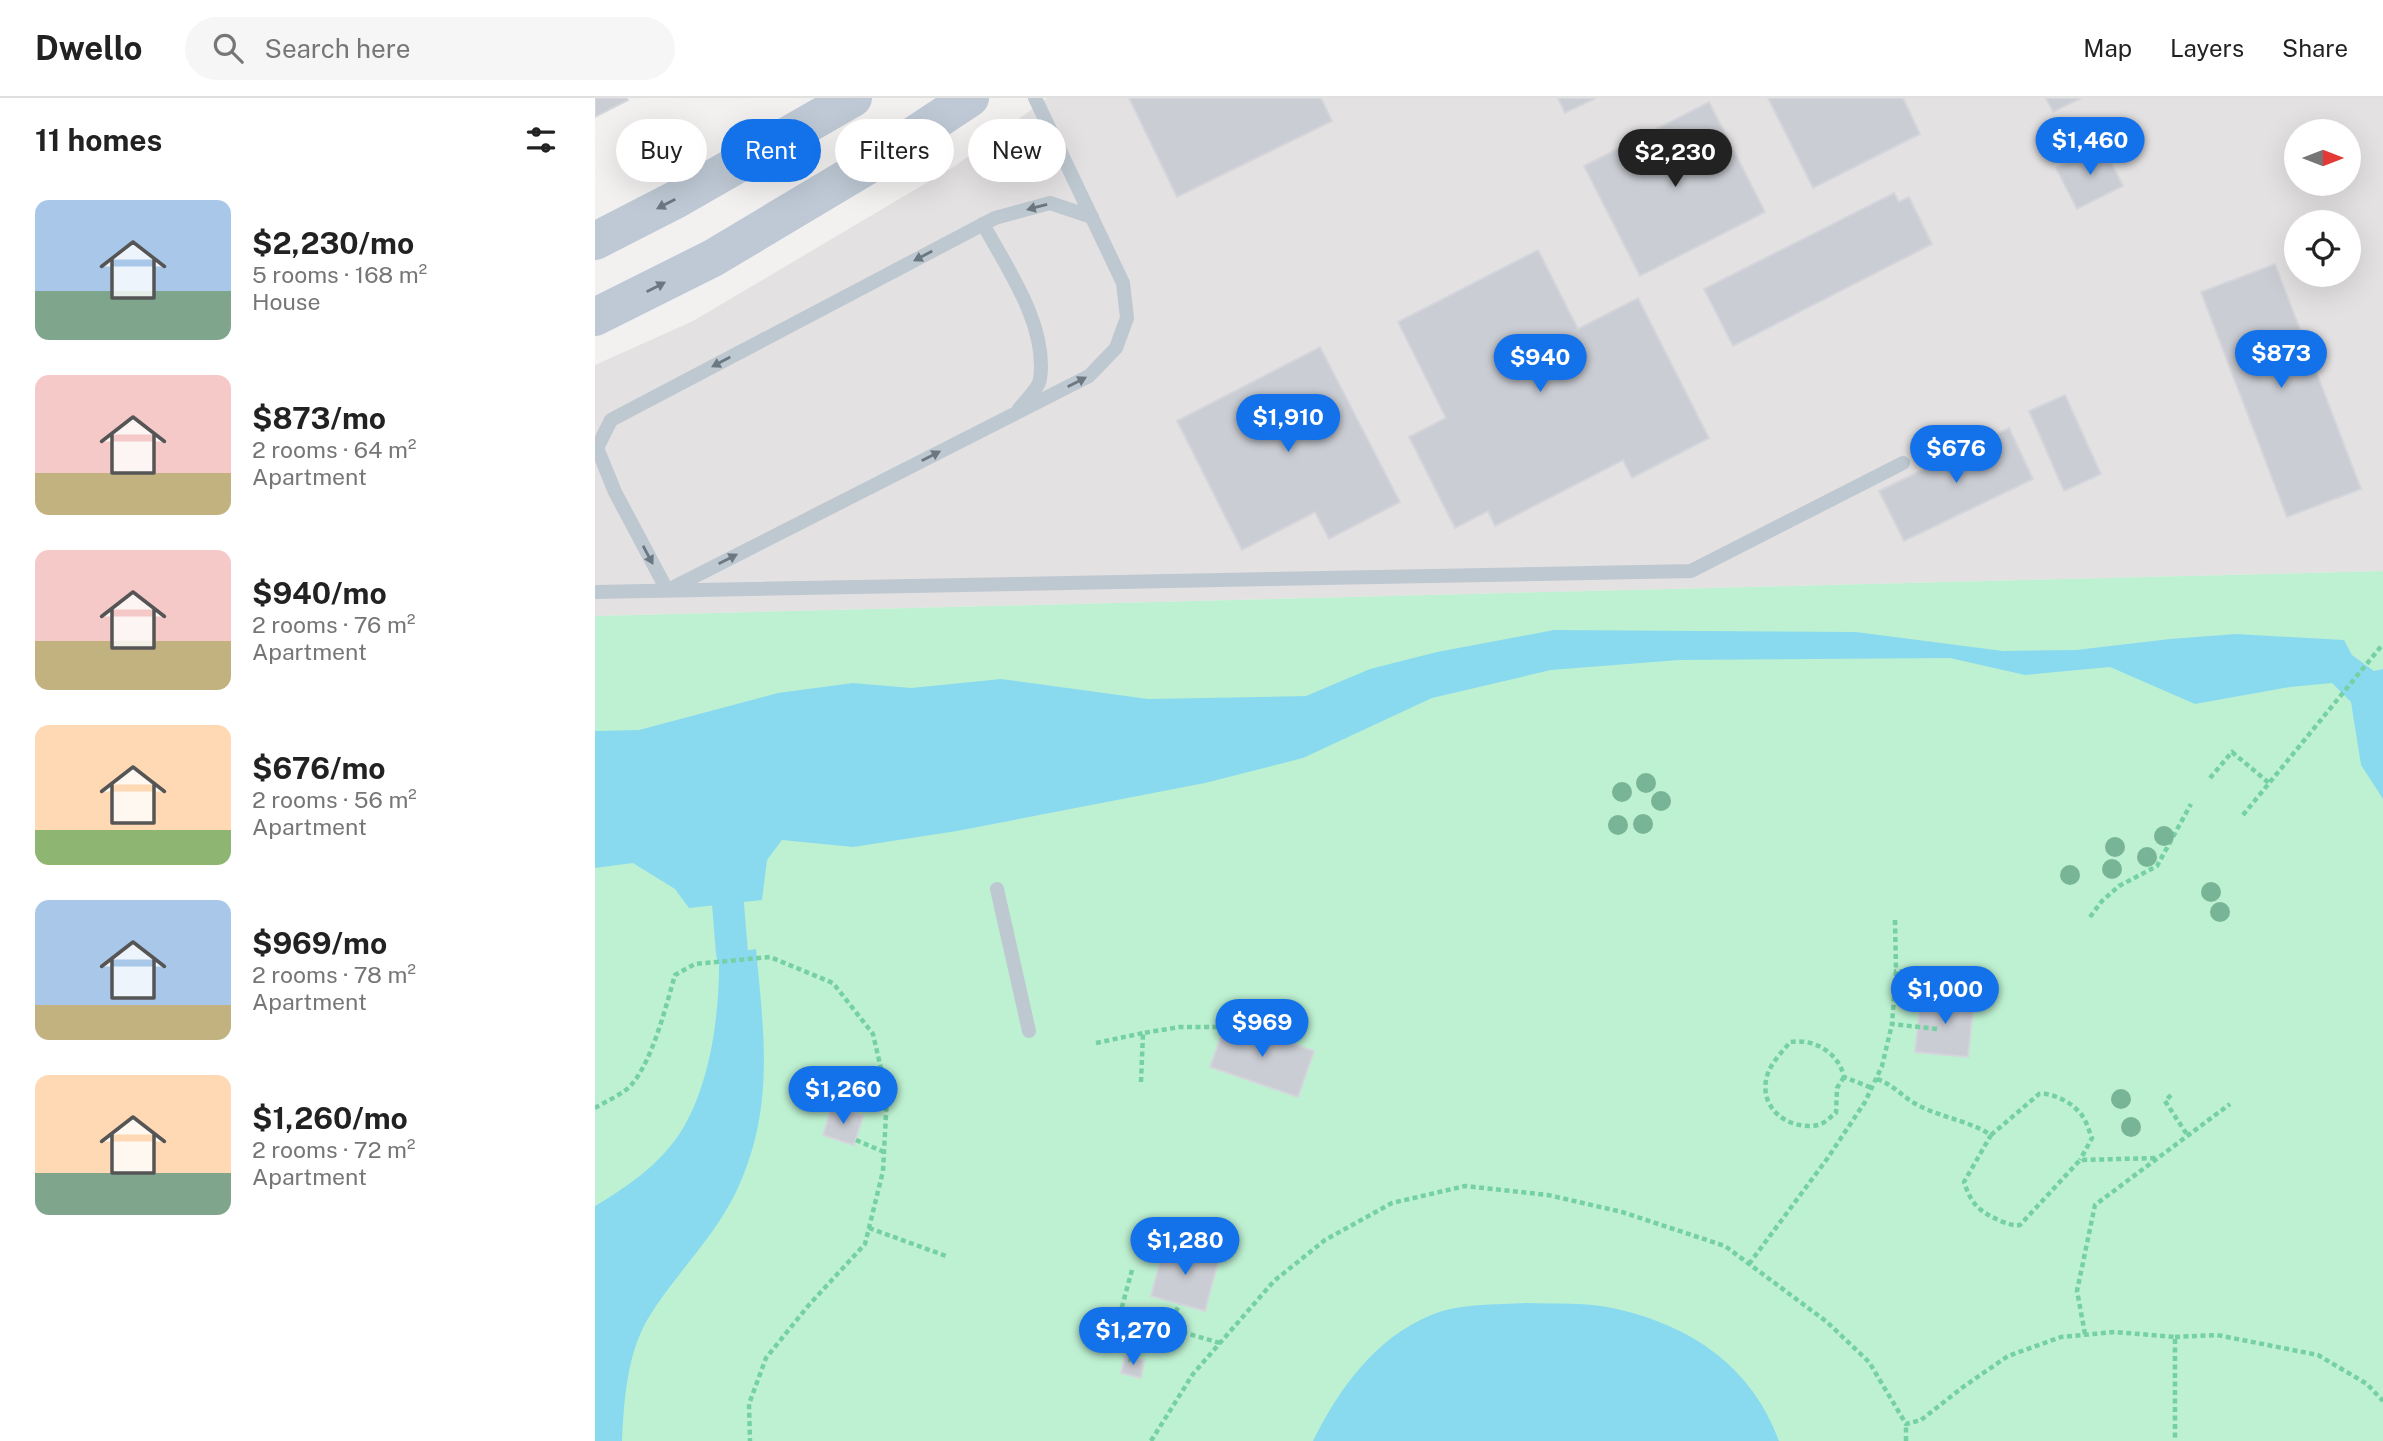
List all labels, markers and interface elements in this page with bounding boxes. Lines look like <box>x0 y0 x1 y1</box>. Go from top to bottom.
search box <box>185 17 675 80</box>
text: Dwello <box>35 29 143 67</box>
icon: search <box>209 29 247 67</box>
text: Search here <box>265 33 411 64</box>
text: Map <box>2083 34 2132 62</box>
text: Layers <box>2170 34 2244 62</box>
text: Share <box>2282 34 2348 62</box>
pin: $1,460 <box>2033 118 2147 177</box>
chip: Buy <box>616 119 707 182</box>
chip: Rent <box>721 119 821 182</box>
chip: Filters <box>835 119 954 182</box>
chip: New <box>968 119 1066 182</box>
north arrow <box>2284 119 2361 196</box>
map controls <box>2284 119 2361 287</box>
icon: filters <box>522 121 560 159</box>
text: 11 homes <box>35 122 162 158</box>
text: $1,460 <box>2052 126 2128 153</box>
pin: $2,230 <box>1618 130 1732 189</box>
text: $2,230 <box>1634 138 1716 165</box>
one-way arrow <box>656 199 676 210</box>
one-way arrow <box>1026 202 1048 213</box>
button: locate <box>2284 210 2361 287</box>
text: $2,230/mo <box>252 225 414 261</box>
icon: home <box>91 228 175 312</box>
one-way arrow <box>913 250 932 262</box>
text: 5 rooms · 168 m² <box>252 261 427 288</box>
one-way arrow <box>646 281 666 292</box>
text: House <box>252 288 320 315</box>
pin: $873 <box>2240 330 2322 390</box>
pin: $940 <box>1499 334 1581 394</box>
text: $873 <box>2251 339 2311 366</box>
text: $940 <box>1510 343 1570 370</box>
one-way arrow <box>711 356 731 368</box>
one-way arrow <box>1067 377 1087 388</box>
pin: $1,910 <box>1231 394 1345 454</box>
text: $873/mo <box>252 400 386 436</box>
icon: home <box>91 403 175 487</box>
text: $1,910 <box>1252 403 1324 430</box>
pin: $676 <box>1915 426 1997 485</box>
text: $676 <box>1926 434 1986 461</box>
text: 2 rooms · 64 m² <box>252 436 416 463</box>
one-way arrow <box>921 451 941 462</box>
text: Apartment <box>252 463 367 490</box>
one-way arrow <box>642 545 654 564</box>
one-way arrow <box>718 554 738 565</box>
text: $940/mo <box>252 575 387 611</box>
icon: home <box>91 578 175 662</box>
text: 2 rooms · 76 m² <box>252 611 415 638</box>
text: Apartment <box>252 638 367 665</box>
text: $676/mo <box>252 750 386 786</box>
icon: home <box>91 753 175 837</box>
text: 2 rooms · 56 m² <box>252 786 417 813</box>
text: Apartment <box>252 813 367 840</box>
text: $969/mo <box>252 925 387 961</box>
icon: home <box>91 928 175 1012</box>
text: 2 rooms · 78 m² <box>252 961 416 988</box>
pin: $1,000 <box>1888 967 2002 1026</box>
text: $1,000 <box>1907 975 1983 1002</box>
text: Apartment <box>252 988 367 1015</box>
pin: $969 <box>1221 1000 1303 1059</box>
text: $969 <box>1231 1008 1293 1035</box>
pin: $1,260 <box>786 1066 900 1126</box>
text: $1,260 <box>805 1075 881 1102</box>
text: $1,260/mo <box>252 1100 408 1136</box>
icon: home <box>91 1103 175 1187</box>
text: 2 rooms · 72 m² <box>252 1136 415 1163</box>
text: Apartment <box>252 1163 367 1190</box>
pin: $1,280 <box>1128 1218 1242 1277</box>
text: $1,280 <box>1146 1226 1224 1253</box>
pin: $1,270 <box>1076 1308 1190 1367</box>
text: $1,270 <box>1095 1316 1171 1343</box>

